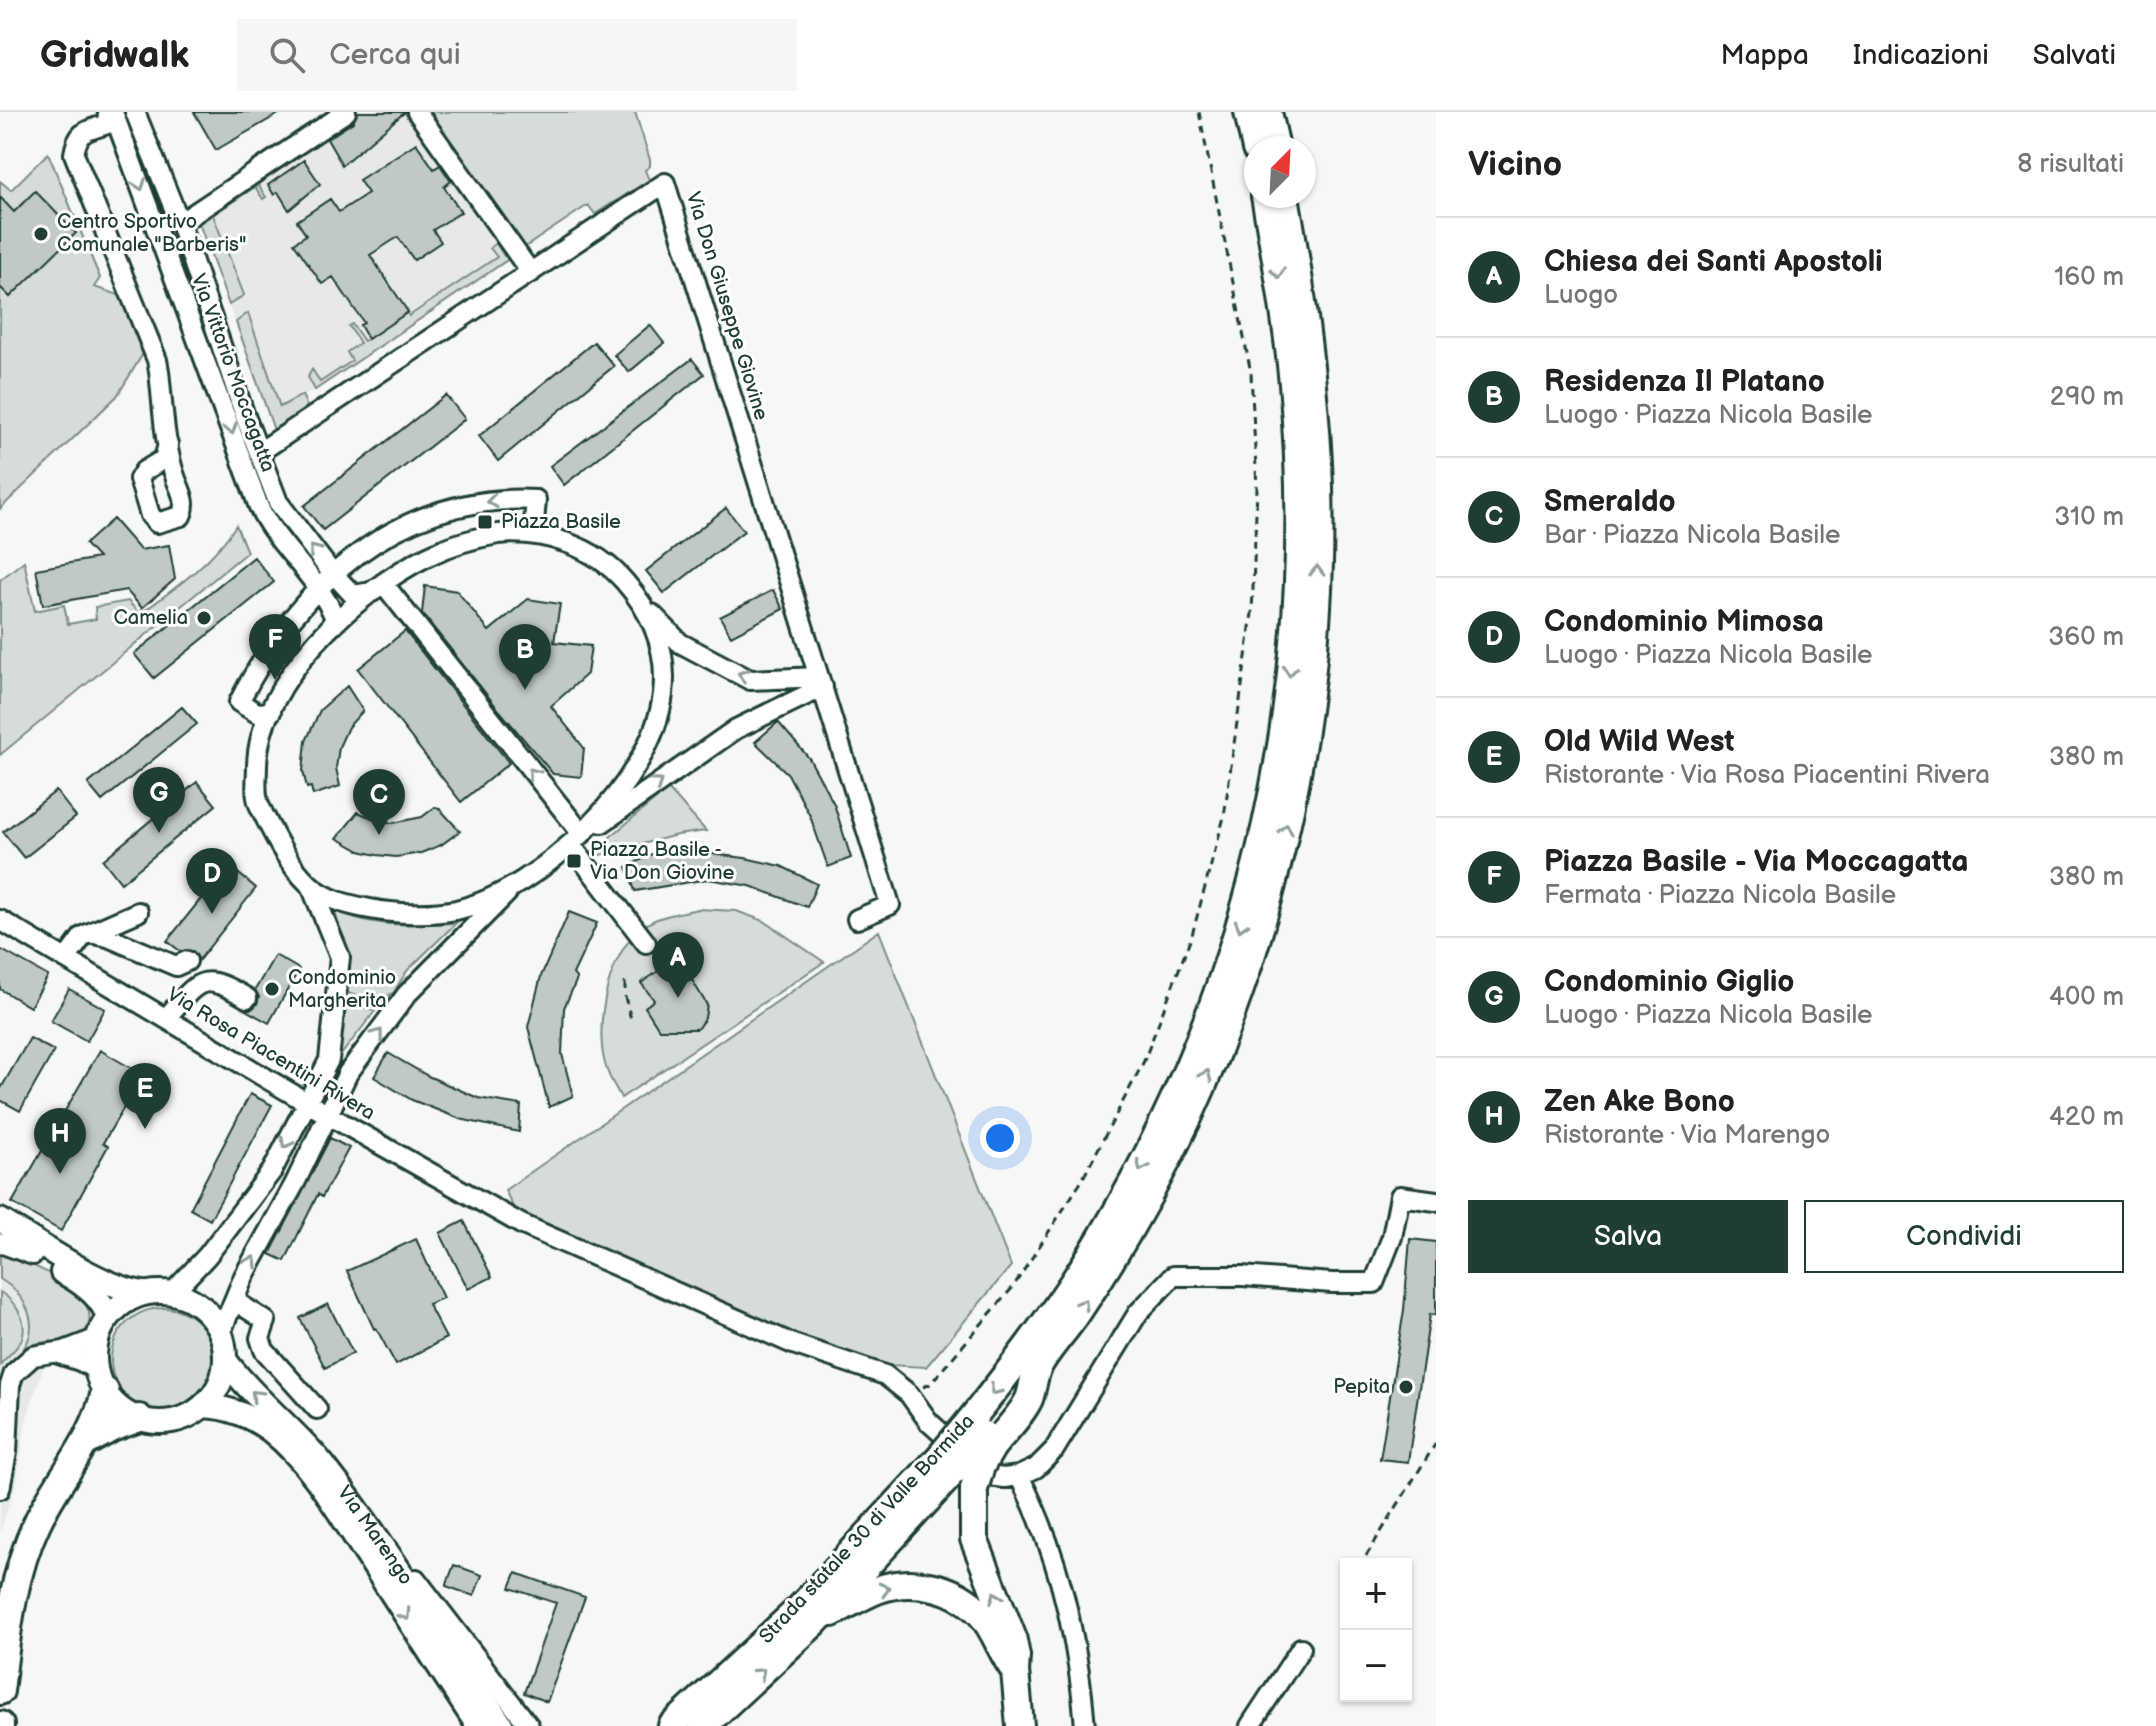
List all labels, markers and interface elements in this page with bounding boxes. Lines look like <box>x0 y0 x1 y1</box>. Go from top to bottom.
search box <box>237 19 797 91</box>
text: Gridwalk <box>40 33 189 78</box>
icon: search <box>265 33 309 77</box>
text: Cerca qui <box>329 37 461 73</box>
text: Mappa <box>1720 39 1809 72</box>
text: Indicazioni <box>1853 39 1989 72</box>
text: Salvati <box>2033 39 2116 72</box>
north arrow <box>1244 136 1316 208</box>
text: Vicino <box>1468 144 1562 185</box>
text: 8 risultati <box>2017 149 2124 180</box>
one-way arrow <box>130 177 147 191</box>
street label: Via Don Giuseppe Giovine <box>681 189 773 423</box>
place label: Centro Sportivo Comunale "Barberis" <box>57 210 246 257</box>
marker: Centro Sportivo Comunale "Barberis" <box>32 225 50 243</box>
text: Chiesa dei Santi Apostoli <box>1544 244 1883 280</box>
text: A <box>1486 262 1502 293</box>
text: 160 m <box>2054 262 2124 293</box>
one-way arrow <box>1269 266 1286 280</box>
street label: Via Vittorio Moccagatta <box>186 271 280 475</box>
text: Luogo <box>1544 280 1618 311</box>
text: Residenza Il Platano <box>1544 364 1825 400</box>
text: B <box>1485 382 1503 413</box>
text: 290 m <box>2050 382 2124 413</box>
text: Luogo · Piazza Nicola Basile <box>1544 400 1873 431</box>
one-way arrow <box>221 421 237 435</box>
text: Smeraldo <box>1544 484 1676 520</box>
one-way arrow <box>485 492 498 509</box>
text: C <box>1485 502 1503 533</box>
text: 310 m <box>2054 502 2124 533</box>
place label: Piazza Basile <box>501 510 621 534</box>
marker: Piazza Basile <box>476 513 494 531</box>
text: Bar · Piazza Nicola Basile <box>1544 520 1840 551</box>
one-way arrow <box>309 545 324 559</box>
one-way arrow <box>1308 564 1326 577</box>
text: Condominio Mimosa <box>1544 604 1824 640</box>
place label: Camelia <box>114 606 188 630</box>
marker: Camelia <box>195 609 213 627</box>
pin: F <box>249 614 301 680</box>
text: D <box>1485 622 1503 653</box>
text: 360 m <box>2048 622 2124 653</box>
pin: B <box>499 624 551 690</box>
text: Luogo · Piazza Nicola Basile <box>1544 640 1873 671</box>
one-way arrow <box>1282 665 1299 678</box>
one-way arrow <box>736 668 750 685</box>
text: Old Wild West <box>1544 724 1735 760</box>
text: E <box>1486 742 1502 773</box>
text: 380 m <box>2049 742 2124 773</box>
text: Ristorante · Via Rosa Piacentini Rivera <box>1544 760 1990 791</box>
pin: G <box>133 767 185 833</box>
one-way arrow <box>529 767 543 782</box>
pin: C <box>353 769 405 835</box>
one-way arrow <box>648 778 662 793</box>
one-way arrow <box>1277 822 1294 836</box>
place label: Piazza Basile - Via Don Giovine <box>590 838 735 885</box>
text: Piazza Basile - Via Moccagatta <box>1544 844 1969 880</box>
pin: D <box>186 848 238 914</box>
marker: Piazza Basile - Via Don Giovine <box>565 852 583 870</box>
text: F <box>1486 862 1502 893</box>
text: 380 m <box>2049 862 2124 893</box>
text: Fermata · Piazza Nicola Basile <box>1544 880 1896 911</box>
one-way arrow <box>1233 919 1250 933</box>
pin: A <box>652 932 704 998</box>
text: Condominio Giglio <box>1544 964 1794 1000</box>
place label: Condominio Margherita <box>288 966 396 1013</box>
marker: Condominio Margherita <box>263 980 281 998</box>
street label: Via Rosa Piacentini Rivera <box>163 982 379 1126</box>
text: G <box>1484 982 1504 1013</box>
text: 400 m <box>2049 982 2124 1013</box>
text: Luogo · Piazza Nicola Basile <box>1544 1000 1873 1031</box>
one-way arrow <box>368 1028 382 1043</box>
pin: E <box>119 1063 171 1129</box>
one-way arrow <box>1196 1069 1212 1084</box>
text: Zen Ake Bono <box>1544 1084 1735 1120</box>
text: H <box>1484 1102 1504 1133</box>
text: 420 m <box>2049 1102 2124 1133</box>
pin: H <box>34 1108 86 1174</box>
your location <box>980 1118 1020 1158</box>
text: Ristorante · Via Marengo <box>1544 1120 1830 1151</box>
one-way arrow <box>281 1134 296 1149</box>
one-way arrow <box>1136 1158 1151 1173</box>
button: Salva <box>1468 1200 1788 1273</box>
button: Condividi <box>1804 1200 2124 1273</box>
one-way arrow <box>243 1255 258 1269</box>
one-way arrow <box>1073 1298 1088 1313</box>
place label: Pepita <box>1333 1375 1390 1399</box>
marker: Pepita <box>1397 1378 1415 1396</box>
one-way arrow <box>990 1381 1004 1396</box>
one-way arrow <box>251 1389 265 1404</box>
street label: Strada statale 30 di Valle Bormida <box>754 1409 980 1649</box>
street label: Via Marengo <box>332 1481 418 1590</box>
map controls <box>1340 1558 1412 1702</box>
button: + <box>1340 1558 1412 1630</box>
one-way arrow <box>878 1582 892 1598</box>
one-way arrow <box>989 1591 1006 1605</box>
one-way arrow <box>396 1606 411 1620</box>
button: − <box>1340 1630 1412 1702</box>
one-way arrow <box>751 1667 765 1682</box>

